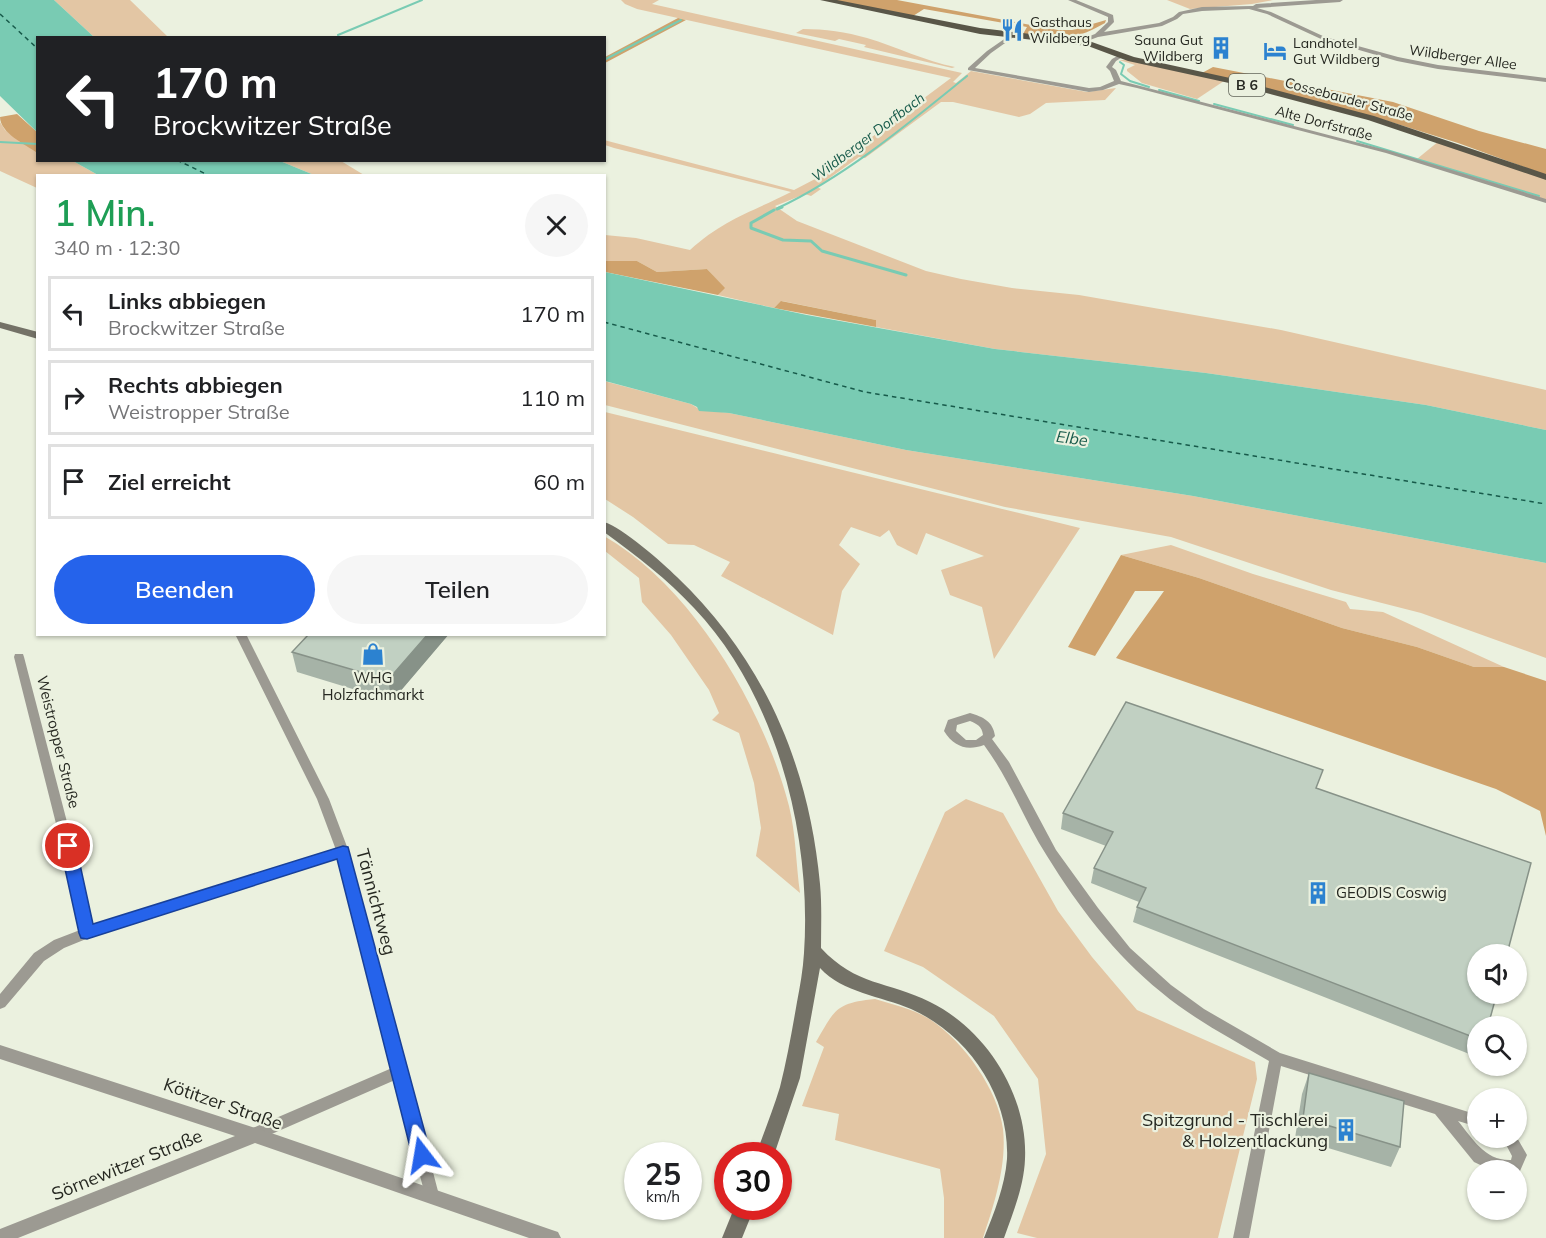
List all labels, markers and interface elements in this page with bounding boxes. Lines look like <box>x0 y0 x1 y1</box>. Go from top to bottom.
place label: Gasthaus Wildberg <box>1030 13 1092 47</box>
restaurant icon: Gasthaus Wildberg <box>999 17 1025 43</box>
place label: Sauna Gut Wildberg <box>1134 31 1203 65</box>
place label: Landhotel Gut Wildberg <box>1293 34 1380 68</box>
building icon: Sauna Gut Wildberg <box>1208 35 1234 61</box>
hotel icon: Landhotel Gut Wildberg <box>1262 38 1288 64</box>
street label: Wildberger Allee <box>1408 41 1518 73</box>
text: 170 m <box>153 56 278 109</box>
icon: left <box>54 60 132 138</box>
street label: Cossebauder Straße <box>1283 73 1415 125</box>
road number: B 6 <box>1229 74 1265 96</box>
water label: Wildberger Dorfbach <box>808 89 928 185</box>
street label: Alte Dorfstraße <box>1273 101 1375 145</box>
text: Brockwitzer Straße <box>153 108 392 142</box>
text: 1 Min. <box>54 190 155 235</box>
button: close <box>525 194 588 257</box>
text: 340 m · 12:30 <box>54 235 180 260</box>
text: Links abbiegen <box>108 287 266 315</box>
icon: left <box>57 297 90 330</box>
text: 170 m <box>520 300 585 328</box>
text: Brockwitzer Straße <box>108 315 285 340</box>
text: Rechts abbiegen <box>108 371 283 399</box>
icon: right <box>57 381 90 414</box>
text: 110 m <box>520 384 585 412</box>
text: Weistropper Straße <box>108 399 290 424</box>
water label: Elbe <box>1055 426 1089 450</box>
icon: arrive <box>57 465 90 498</box>
text: Ziel erreicht <box>108 468 231 496</box>
text: 60 m <box>534 468 585 496</box>
button: Beenden <box>54 555 315 624</box>
button: Teilen <box>327 555 588 624</box>
shop icon: WHG Holzfachmarkt <box>360 641 386 667</box>
place label: WHG Holzfachmarkt <box>322 668 424 704</box>
street label: Weistropper Straße <box>33 674 84 810</box>
pin <box>42 820 93 871</box>
icon: arrive <box>51 829 84 862</box>
street label: Tännichtweg <box>351 846 402 958</box>
building icon: GEODIS Coswig <box>1305 880 1331 906</box>
place label: GEODIS Coswig <box>1336 883 1447 902</box>
map controls <box>1467 944 1527 1220</box>
button: sound <box>1467 944 1527 1004</box>
button: search <box>1467 1016 1527 1076</box>
street label: Kötitzer Straße <box>161 1072 286 1135</box>
button: + <box>1467 1088 1527 1148</box>
place label: Spitzgrund - Tischlerei & Holzentlackung <box>1142 1108 1328 1152</box>
building icon: Spitzgrund - Tischlerei & Holzentlackung <box>1333 1117 1359 1143</box>
position arrow <box>390 1123 454 1187</box>
street label: Sörnewitzer Straße <box>48 1124 206 1205</box>
speed limit sign: 30 <box>714 1142 792 1220</box>
text: 25 <box>645 1155 681 1193</box>
button: − <box>1467 1160 1527 1220</box>
text: km/h <box>646 1187 680 1206</box>

